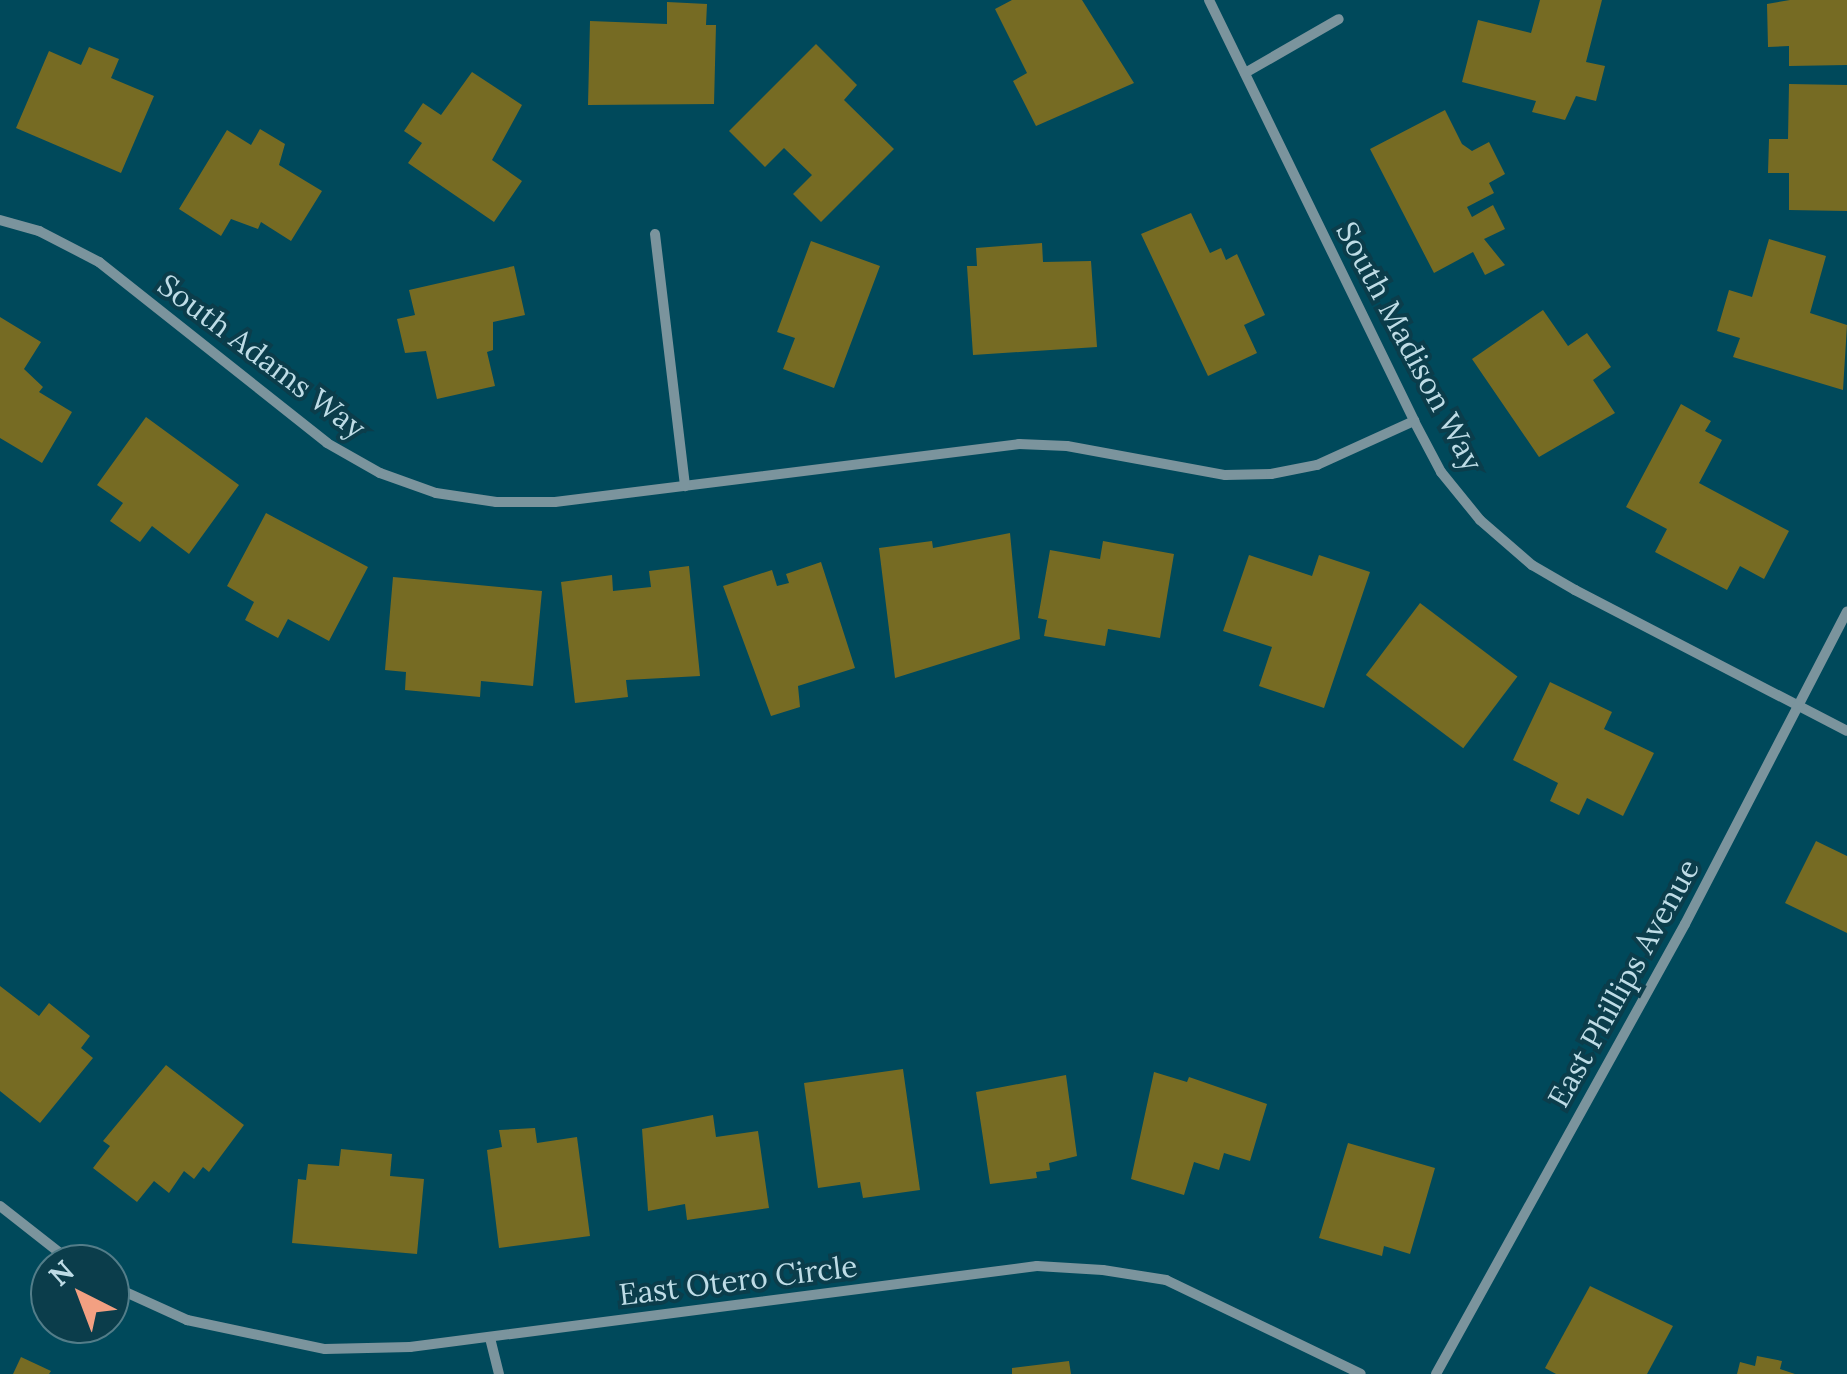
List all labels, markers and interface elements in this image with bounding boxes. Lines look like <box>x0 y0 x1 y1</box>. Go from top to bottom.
street label: South Madison Way <box>1329 215 1491 477</box>
street label: South Adams Way <box>151 266 373 446</box>
street label: East Phillips Avenue <box>1540 853 1706 1113</box>
north arrow <box>30 1244 130 1344</box>
street label: East Otero Circle <box>617 1248 859 1312</box>
text: N <box>41 1253 81 1294</box>

